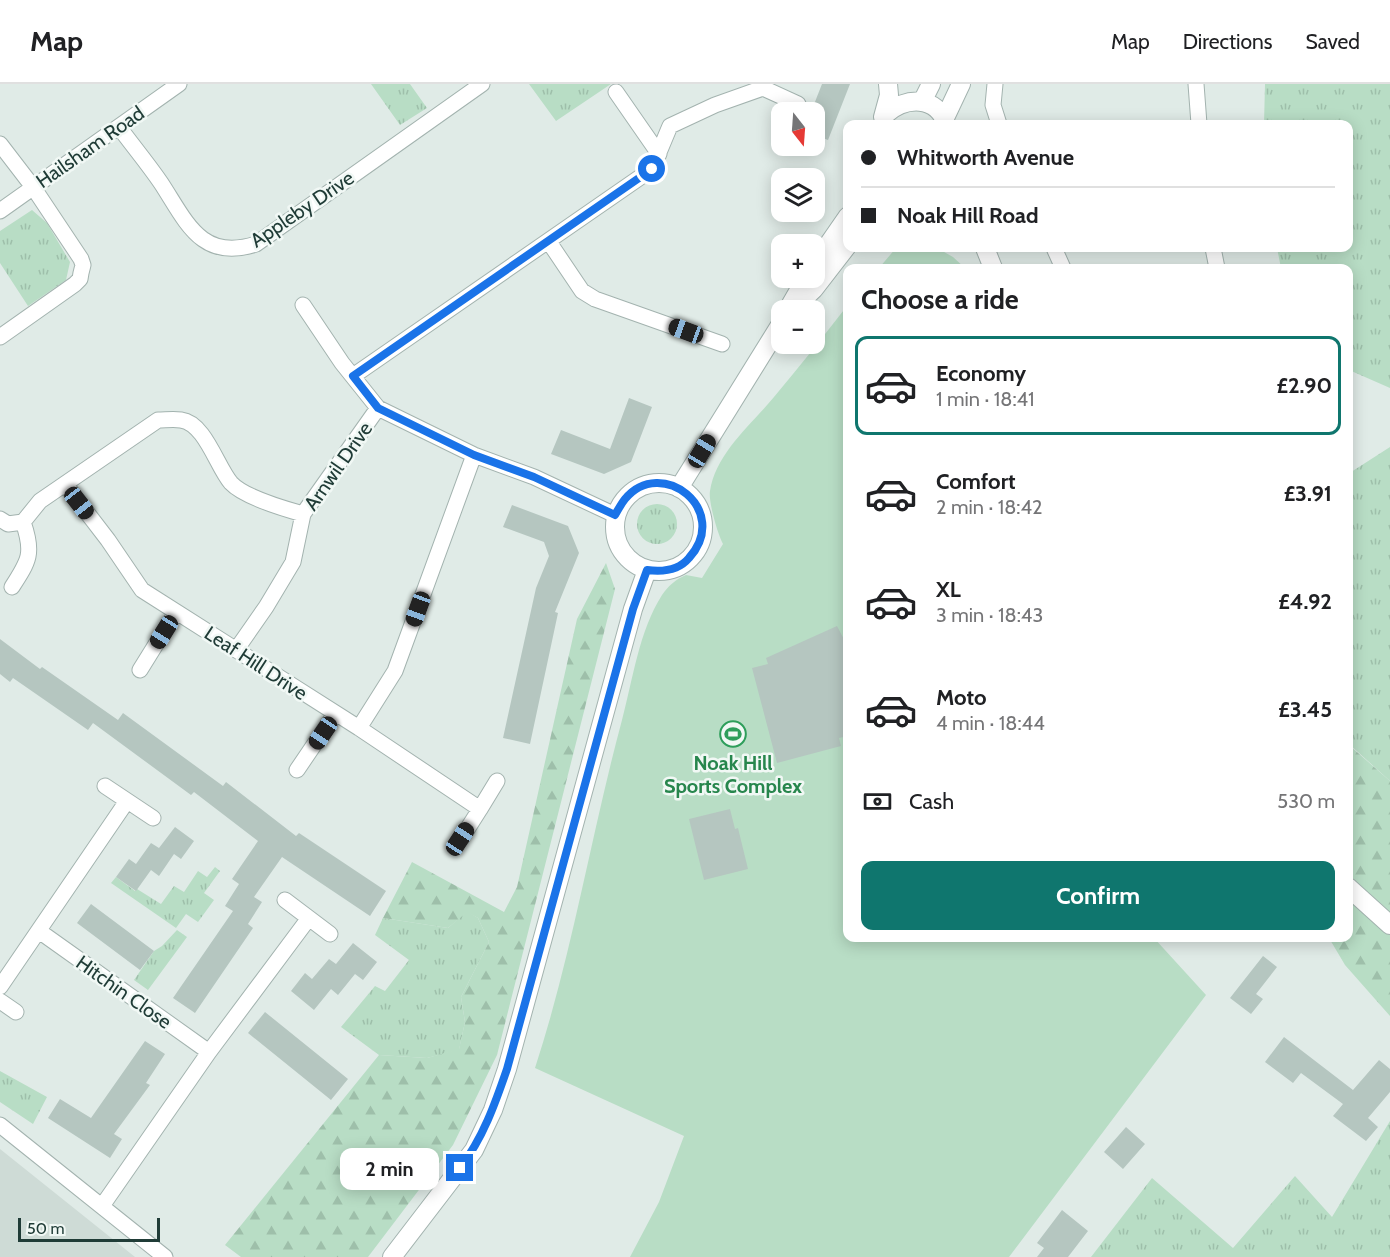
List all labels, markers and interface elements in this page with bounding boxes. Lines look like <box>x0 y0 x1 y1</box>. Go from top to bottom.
text: Map <box>30 24 83 58</box>
text: Map <box>1111 29 1150 54</box>
text: Directions <box>1183 29 1272 54</box>
text: Saved <box>1305 29 1360 54</box>
street label: Hailsham Road <box>31 101 149 193</box>
north arrow <box>771 102 825 156</box>
map controls <box>771 102 825 354</box>
text: Whitworth Avenue <box>897 144 1074 171</box>
route start <box>638 155 665 182</box>
street label: Appleby Drive <box>246 166 358 252</box>
button: layers <box>771 168 825 222</box>
text: Noak Hill Road <box>897 202 1038 229</box>
button: + <box>771 234 825 288</box>
text: Choose a ride <box>861 283 1019 316</box>
button: − <box>771 300 825 354</box>
car <box>666 316 706 346</box>
icon: car <box>864 359 918 413</box>
text: Economy <box>936 360 1026 387</box>
text: £2.90 <box>1276 372 1332 399</box>
text: 1 min · 18:41 <box>936 387 1035 411</box>
street label: Arnwil Drive <box>299 417 377 515</box>
car <box>685 431 719 471</box>
icon: car <box>864 467 918 521</box>
text: Comfort <box>936 468 1015 495</box>
text: £3.91 <box>1284 480 1332 507</box>
car <box>61 483 97 523</box>
text: 2 min · 18:42 <box>936 495 1043 519</box>
icon: car <box>864 575 918 629</box>
text: XL <box>936 576 961 603</box>
text: £4.92 <box>1278 588 1332 615</box>
car <box>403 589 433 629</box>
text: 3 min · 18:43 <box>936 603 1043 627</box>
car <box>147 612 181 652</box>
street label: Leaf Hill Drive <box>200 621 312 705</box>
icon: car <box>864 683 918 737</box>
text: Moto <box>936 684 987 711</box>
text: £3.45 <box>1278 696 1332 723</box>
text: 4 min · 18:44 <box>936 711 1045 735</box>
car <box>305 713 341 753</box>
sports icon: Noak Hill Sports Complex <box>718 719 748 749</box>
place label: Noak Hill Sports Complex <box>664 751 802 798</box>
icon: cash <box>861 785 894 818</box>
text: Cash <box>909 788 954 815</box>
text: 530 m <box>1277 789 1335 813</box>
car <box>443 819 477 859</box>
button: Confirm <box>861 861 1335 930</box>
street label: Hitchin Close <box>72 950 176 1034</box>
callout: 2 min <box>340 1147 439 1189</box>
route end <box>446 1154 473 1181</box>
text: 2 min <box>365 1157 414 1181</box>
scale bar <box>18 1215 160 1242</box>
text: 50 m <box>27 1219 64 1238</box>

